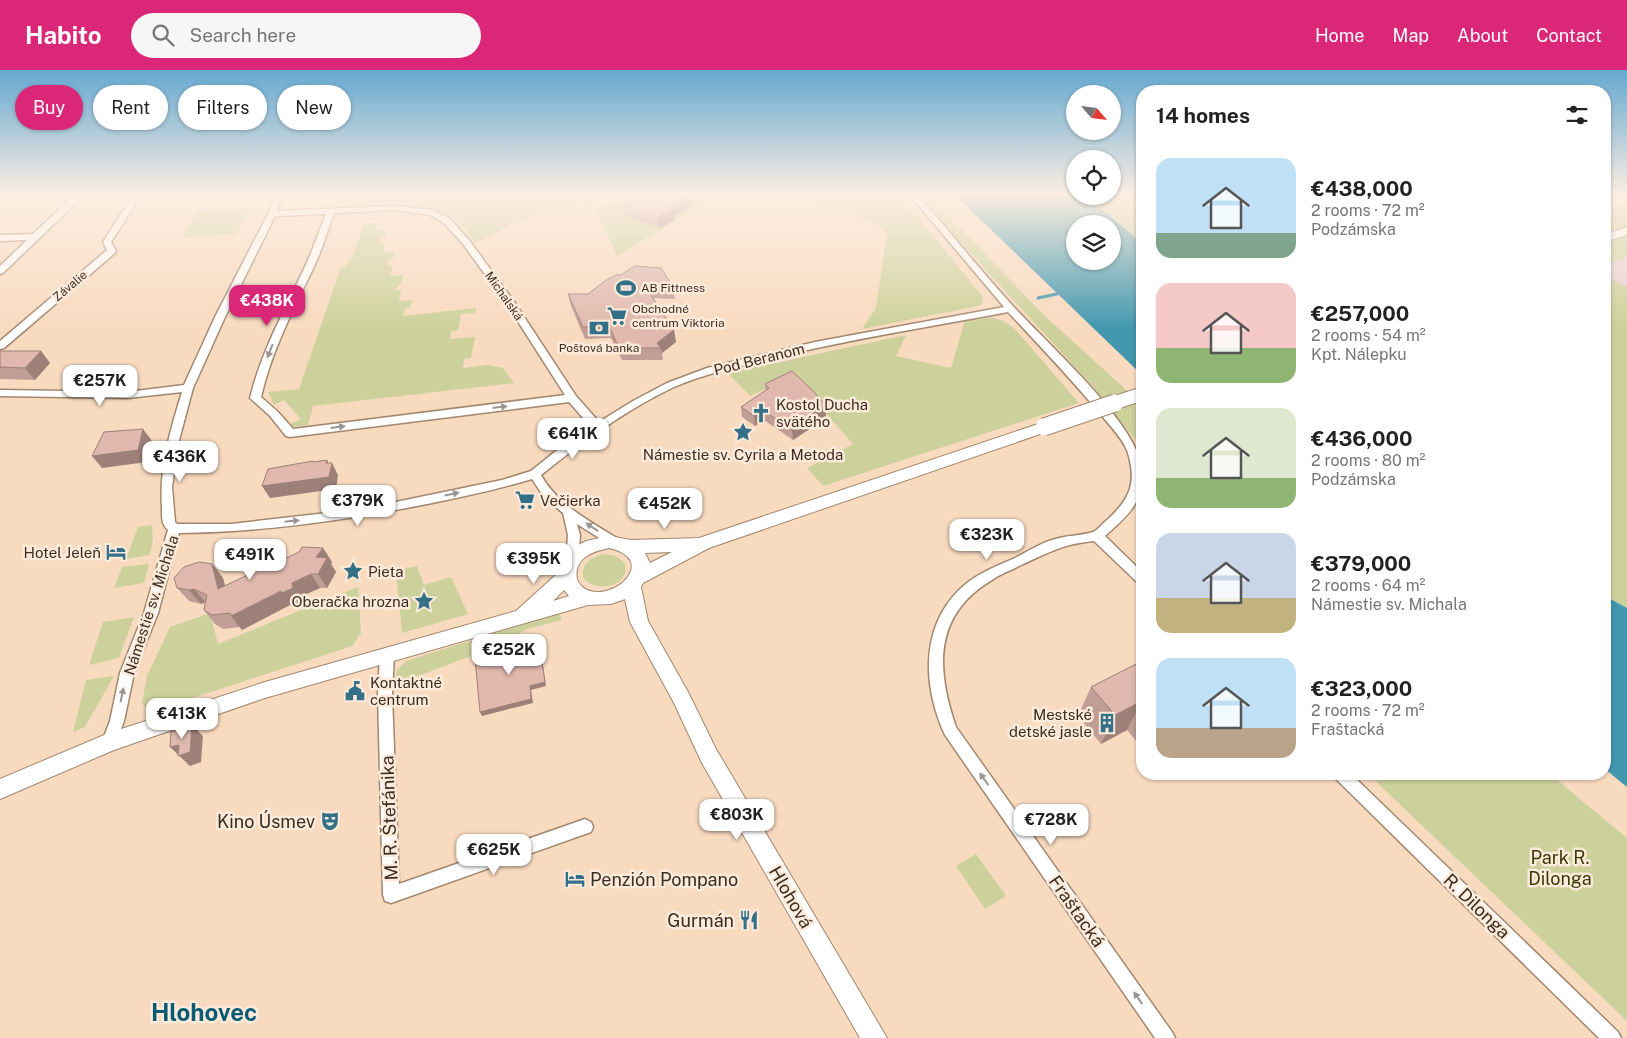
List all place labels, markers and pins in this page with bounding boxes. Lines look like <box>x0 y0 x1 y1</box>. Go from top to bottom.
sports icon: AB Fittness <box>615 277 637 299</box>
place label: AB Fittness <box>641 281 705 295</box>
pin: €438K <box>232 284 302 327</box>
place label: Obchodné centrum Viktoria <box>632 302 725 330</box>
supermarket icon: Obchodné centrum Viktoria <box>606 305 628 327</box>
bank icon: Poštová banka <box>588 317 610 339</box>
place label: Poštová banka <box>559 341 639 355</box>
pin: €257K <box>65 364 135 407</box>
place label: Kostol Ducha svätého <box>776 396 868 430</box>
church icon: Kostol Ducha svätého <box>750 402 772 424</box>
pin: €641K <box>538 418 608 460</box>
place icon: Námestie sv. Cyrila a Metoda <box>732 421 754 443</box>
pin: €436K <box>145 440 215 483</box>
place label: Námestie sv. Cyrila a Metoda <box>643 446 843 463</box>
pin: €379K <box>323 484 393 527</box>
pin: €452K <box>630 488 700 530</box>
supermarket icon: Večierka <box>514 489 536 511</box>
place label: Večierka <box>540 492 601 509</box>
pin: €323K <box>952 518 1022 561</box>
pin: €491K <box>215 538 285 581</box>
hotel icon: Hotel Jeleň <box>105 541 127 563</box>
pin: €395K <box>499 542 569 585</box>
place label: Hotel Jeleň <box>24 544 101 561</box>
place icon: Pieta <box>342 560 364 582</box>
place label: Pieta <box>368 563 404 580</box>
place icon: Oberačka hrozna <box>413 590 435 612</box>
place label: Oberačka hrozna <box>292 593 409 610</box>
pin: €252K <box>474 634 544 676</box>
place label: Kontaktné centrum <box>370 674 442 708</box>
public building icon: Kontaktné centrum <box>344 680 366 702</box>
pin: €413K <box>147 698 217 740</box>
place label: Mestské detské jasle <box>1009 706 1092 740</box>
building icon: Mestské detské jasle <box>1096 712 1118 734</box>
pin: €803K <box>702 798 772 841</box>
pin: €728K <box>1016 804 1086 846</box>
place label: Kino Úsmev <box>217 810 315 832</box>
theatre icon: Kino Úsmev <box>319 810 341 832</box>
pin: €625K <box>459 834 529 876</box>
hotel icon: Penzión Pompano <box>564 868 586 890</box>
place label: Penzión Pompano <box>590 869 738 890</box>
restaurant icon: Gurmán <box>738 909 760 931</box>
place label: Gurmán <box>667 910 734 931</box>

